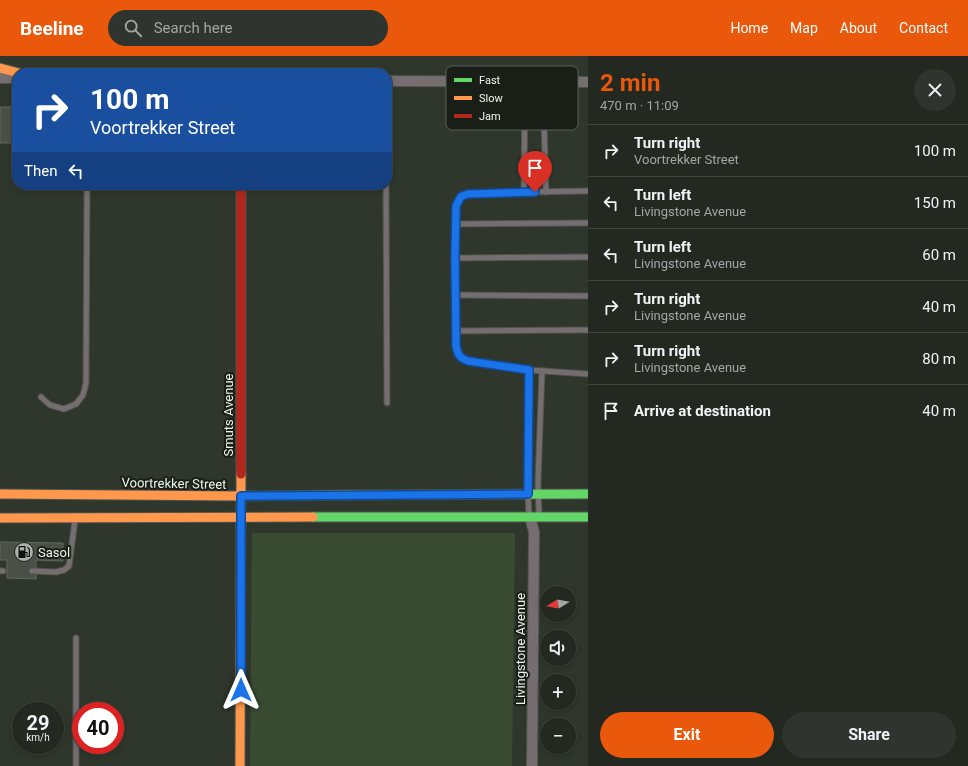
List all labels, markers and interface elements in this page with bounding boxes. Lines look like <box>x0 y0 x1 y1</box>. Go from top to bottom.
search box <box>108 10 388 46</box>
text: Beeline <box>20 17 84 40</box>
icon: search <box>122 17 144 39</box>
text: Search here <box>154 19 233 37</box>
text: Home <box>730 20 768 36</box>
text: Map <box>790 20 818 36</box>
text: About <box>840 20 877 36</box>
text: Contact <box>899 20 948 36</box>
legend <box>446 66 578 130</box>
text: 2 min <box>600 69 660 97</box>
button: close <box>914 69 956 111</box>
text: Fast <box>479 74 501 87</box>
text: 100 m <box>90 83 169 116</box>
icon: right <box>24 84 76 136</box>
text: Slow <box>479 92 503 105</box>
text: 470 m · 11:09 <box>600 98 679 113</box>
text: Jam <box>479 110 501 123</box>
text: Voortrekker Street <box>90 117 235 138</box>
text: Turn right <box>634 134 700 152</box>
icon: right <box>600 140 622 162</box>
text: 100 m <box>914 142 956 160</box>
pin <box>518 151 552 192</box>
text: Voortrekker Street <box>634 152 739 167</box>
icon: arrive <box>524 157 546 179</box>
icon: left <box>65 160 87 182</box>
text: Then <box>24 162 57 180</box>
text: Turn left <box>634 186 691 204</box>
icon: left <box>600 192 622 214</box>
text: 150 m <box>914 194 956 212</box>
text: Livingstone Avenue <box>634 204 746 219</box>
text: Turn left <box>634 238 691 256</box>
icon: left <box>600 244 622 266</box>
text: 60 m <box>922 246 956 264</box>
text: Livingstone Avenue <box>634 256 746 271</box>
text: Turn right <box>634 290 700 308</box>
icon: right <box>600 296 622 318</box>
text: 40 m <box>922 298 956 316</box>
text: Livingstone Avenue <box>634 308 746 323</box>
text: Turn right <box>634 342 700 360</box>
icon: right <box>600 348 622 370</box>
text: 80 m <box>922 350 956 368</box>
text: Livingstone Avenue <box>634 360 746 375</box>
street label: Smuts Avenue <box>221 373 236 456</box>
icon: arrive <box>600 400 622 422</box>
text: Arrive at destination <box>634 402 771 420</box>
text: 40 m <box>922 402 956 420</box>
street label: Voortrekker Street <box>121 475 227 492</box>
fuel station icon: Sasol <box>13 541 35 563</box>
place label: Sasol <box>38 545 70 560</box>
north arrow <box>540 586 576 622</box>
map controls <box>540 586 576 754</box>
street label: Livingstone Avenue <box>513 593 528 705</box>
button: sound <box>540 630 576 666</box>
position arrow <box>220 669 262 711</box>
button: + <box>540 674 576 710</box>
speed limit sign: 40 <box>72 702 124 754</box>
text: 29 <box>27 711 49 735</box>
button: Exit <box>600 712 774 758</box>
button: Share <box>782 712 956 758</box>
button: − <box>540 718 576 754</box>
text: km/h <box>26 732 50 743</box>

